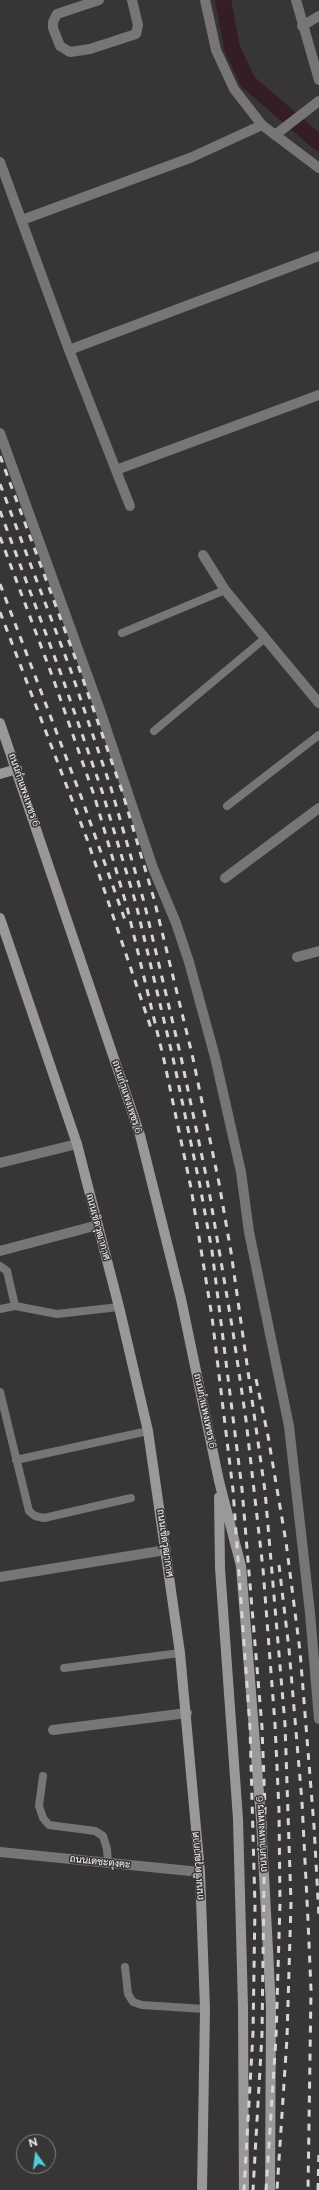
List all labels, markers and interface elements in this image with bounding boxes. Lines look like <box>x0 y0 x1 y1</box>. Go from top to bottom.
street label: ถนนกำแพงเพชร 6 <box>6 752 42 828</box>
street label: ถนนกำแพงเพชร 6 <box>109 1059 145 1135</box>
street label: ถนนเชิดวุฒากาศ <box>83 1192 113 1262</box>
street label: ถนนกำแพงเพชร 6 <box>191 1372 219 1450</box>
street label: ถนนเชิดวุฒากาศ <box>154 1508 176 1578</box>
street label: ถนนกำแพงเพชร 6 <box>254 1796 270 1872</box>
street label: ถนนเชิดวุฒากาศ <box>190 1831 206 1901</box>
street label: ถนนเดชะตุงคะ <box>69 1853 131 1871</box>
north arrow <box>16 2134 56 2174</box>
text: N <box>28 2136 39 2150</box>

